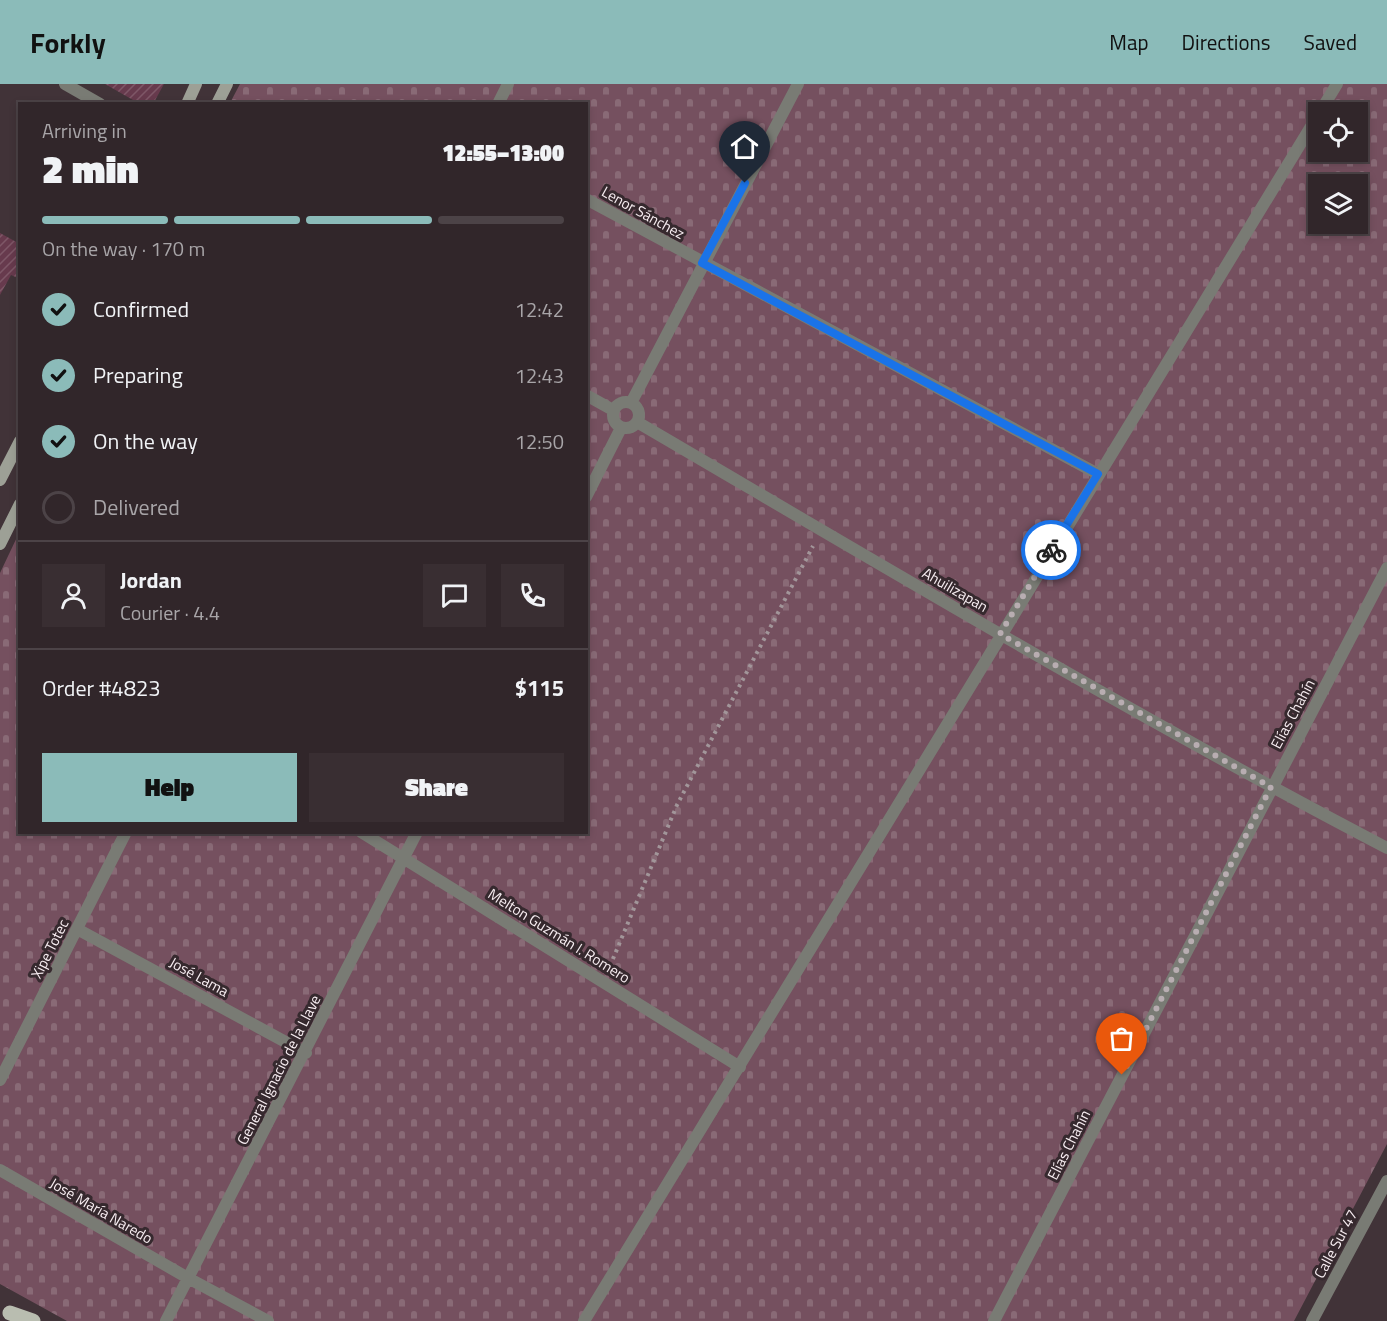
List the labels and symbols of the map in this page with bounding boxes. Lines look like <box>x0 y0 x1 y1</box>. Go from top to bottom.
pin <box>719 121 770 183</box>
street label: Lenor Sánchez <box>597 180 689 245</box>
courier <box>1021 520 1081 580</box>
street label: Ahuilizapan <box>918 561 993 618</box>
street label: Elías Chahín <box>1265 675 1321 753</box>
street label: Melton Guzmán I. Romero <box>484 882 635 989</box>
street label: Xipe Totec <box>25 915 74 983</box>
street label: José Lama <box>165 951 234 1003</box>
street label: General Ignacio de la Llave <box>231 991 326 1149</box>
pin <box>1096 1013 1147 1075</box>
street label: Elías Chahín <box>1041 1106 1096 1184</box>
street label: José María Naredo <box>45 1172 157 1249</box>
street label: Calle Sur 47 <box>1308 1205 1363 1282</box>

